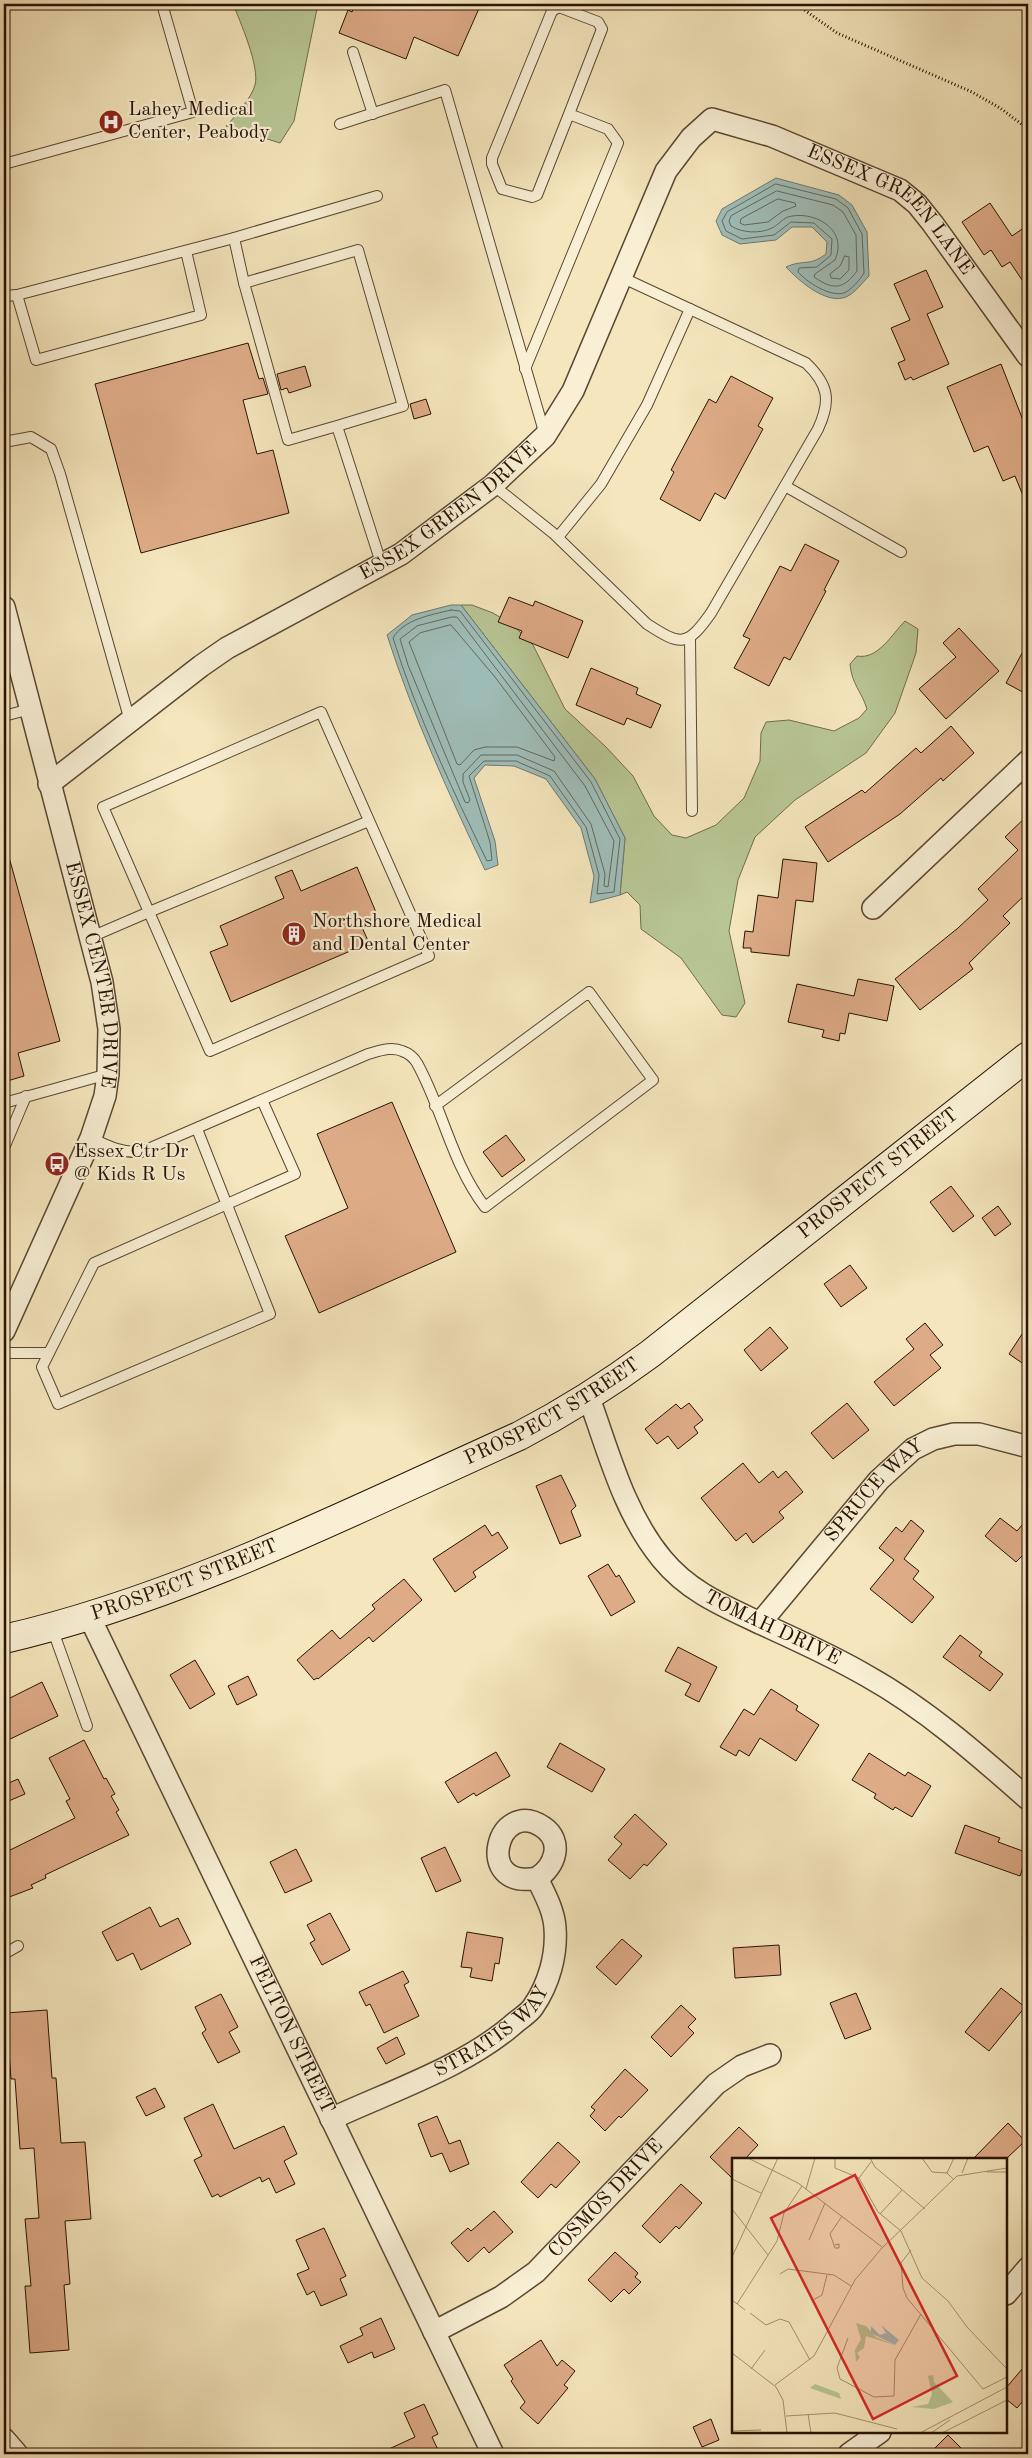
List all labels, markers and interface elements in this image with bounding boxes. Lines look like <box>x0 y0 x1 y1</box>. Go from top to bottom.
place label: Lahey Medical Center, Peabody <box>128 100 270 143</box>
hospital icon: Lahey Medical Center, Peabody <box>98 109 124 135</box>
street label: ESSEX GREEN LANE <box>804 142 976 279</box>
street label: ESSEX GREEN DRIVE <box>356 439 541 584</box>
street label: ESSEX CENTER DRIVE <box>61 860 120 1089</box>
place label: Northshore Medical and Dental Center <box>312 912 482 955</box>
building icon: Northshore Medical and Dental Center <box>281 921 307 947</box>
street label: PROSPECT STREET <box>794 1105 962 1243</box>
place label: Essex Ctr Dr @ Kids R Us <box>74 1142 188 1185</box>
bus stop icon: Essex Ctr Dr @ Kids R Us <box>44 1151 70 1177</box>
street label: PROSPECT STREET <box>462 1355 643 1469</box>
street label: SPRUCE WAY <box>822 1436 927 1546</box>
street label: PROSPECT STREET <box>89 1536 281 1625</box>
street label: TOMAH DRIVE <box>700 1587 844 1669</box>
street label: FELTON STREET <box>244 1953 337 2117</box>
street label: STRATIS WAY <box>431 1982 553 2082</box>
street label: COSMOS DRIVE <box>545 2136 667 2262</box>
inset map <box>732 2158 1007 2433</box>

